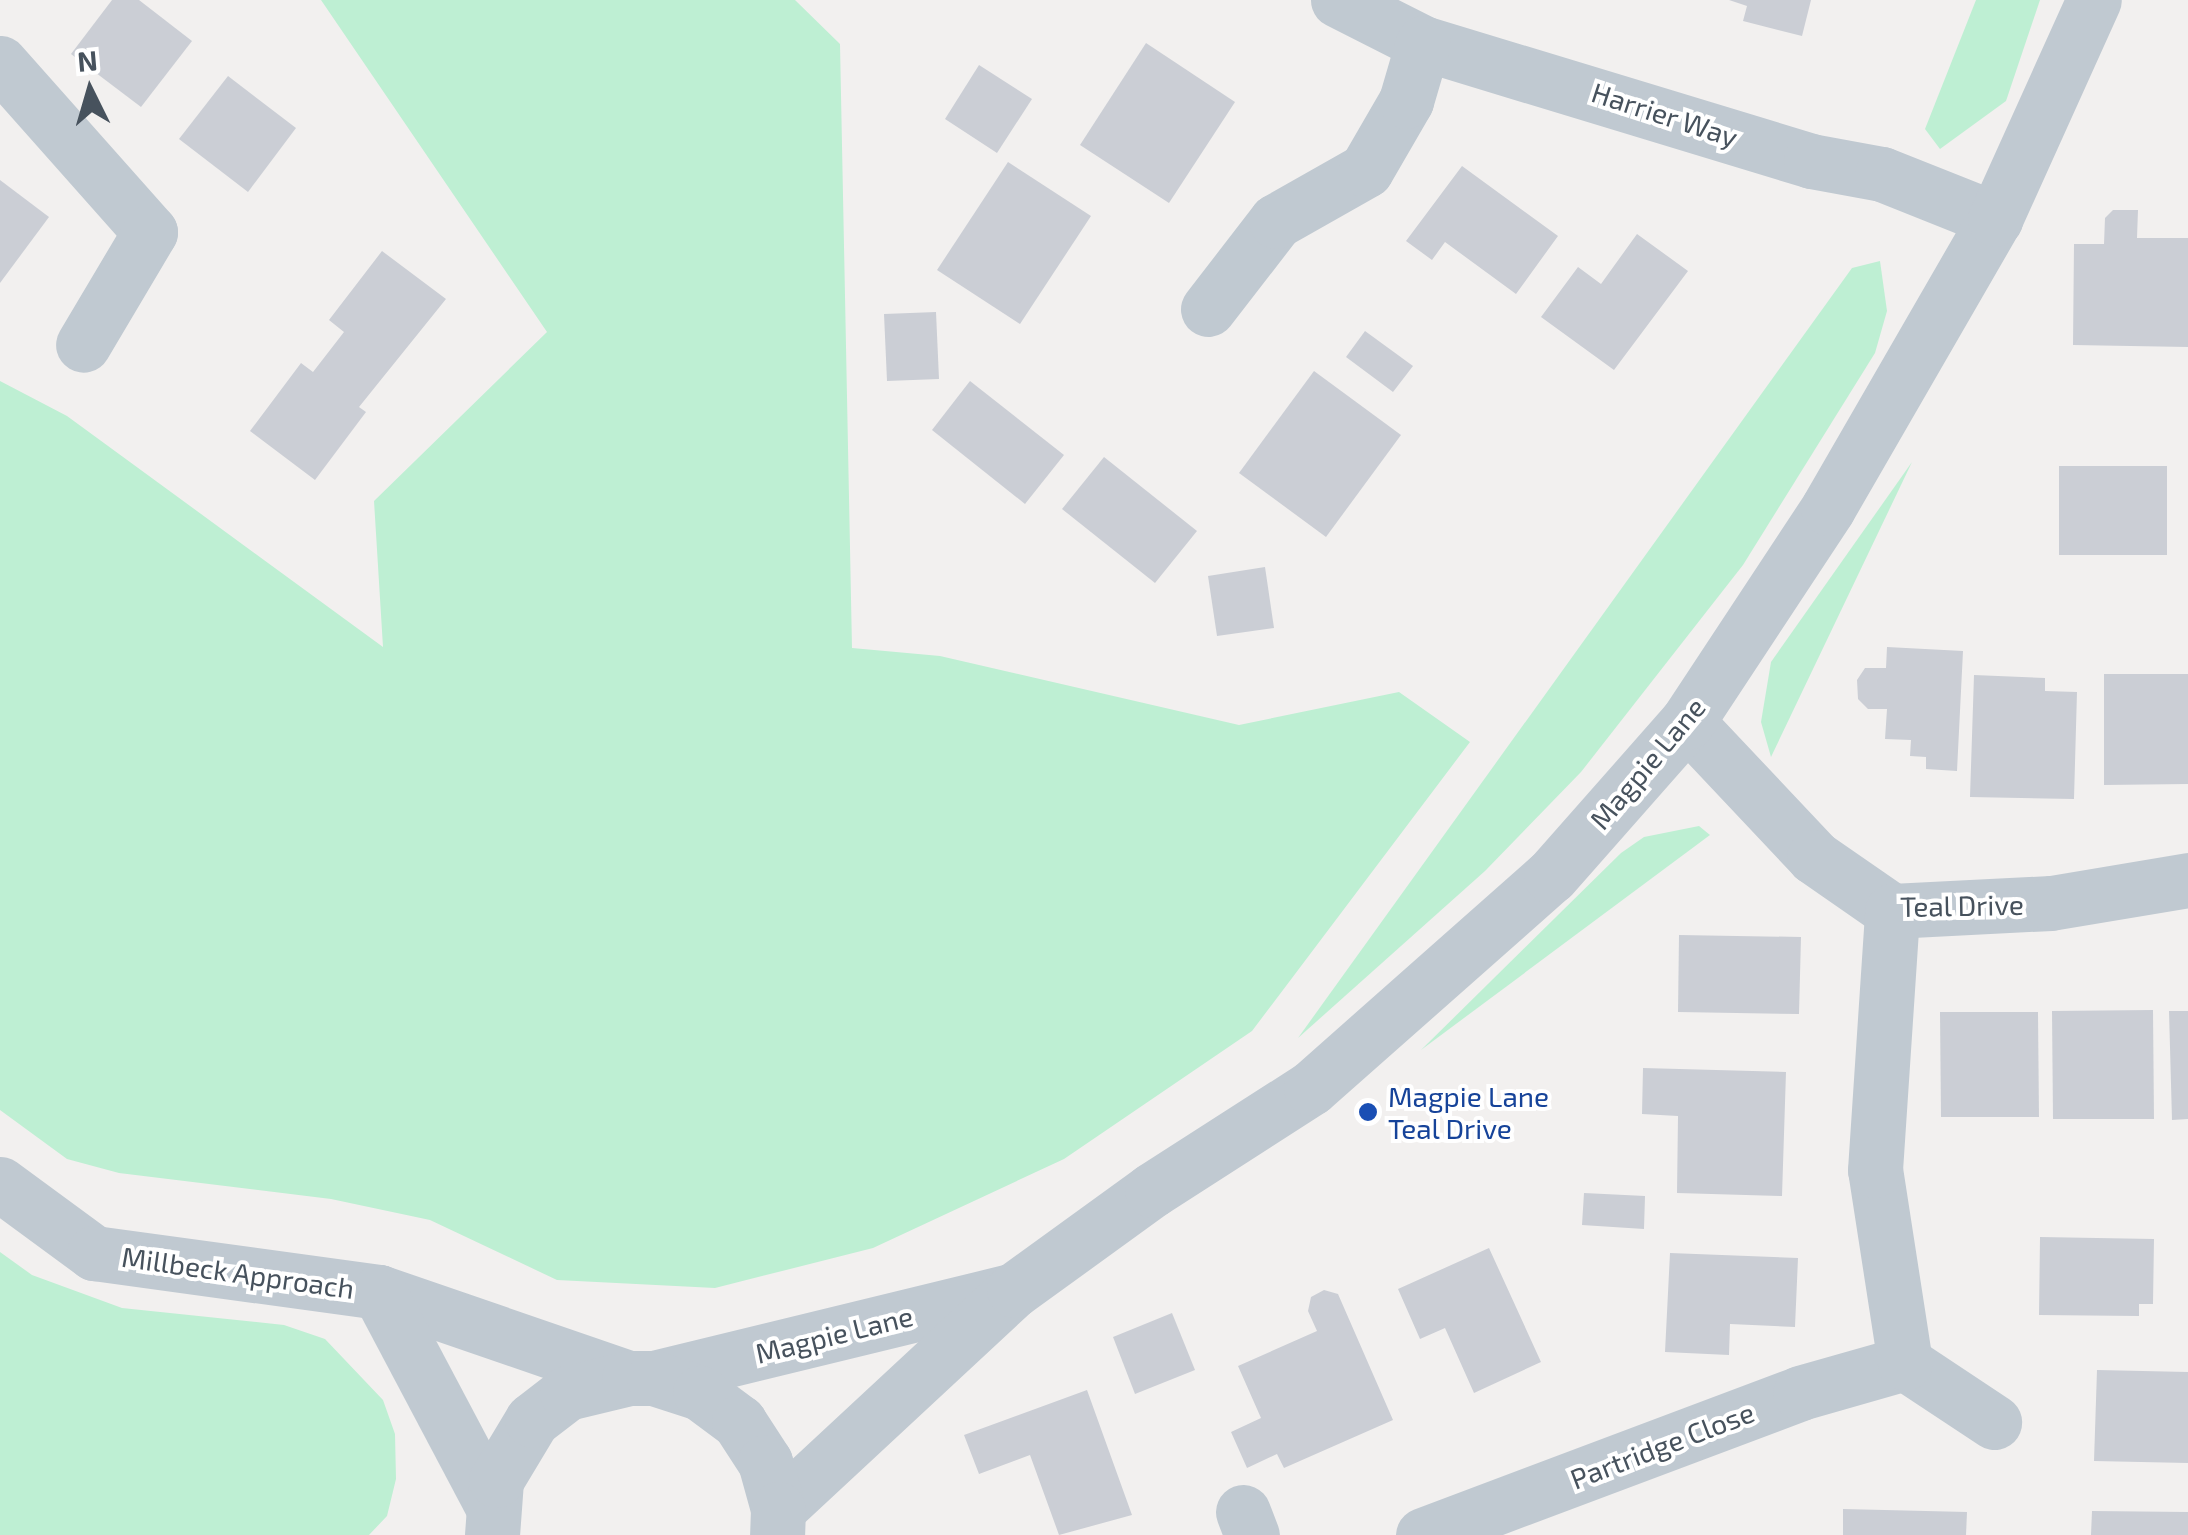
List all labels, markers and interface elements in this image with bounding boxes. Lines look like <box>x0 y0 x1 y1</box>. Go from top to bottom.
north arrow <box>40 40 140 140</box>
text: N <box>76 42 99 78</box>
street label: Harrier Way <box>1587 74 1743 154</box>
street label: Magpie Lane <box>1582 691 1712 835</box>
street label: Teal Drive <box>1899 887 2025 923</box>
place label: Magpie Lane Teal Drive <box>1388 1079 1549 1145</box>
marker: Magpie Lane Teal Drive <box>1357 1101 1379 1123</box>
street label: Millbeck Approach <box>119 1239 357 1305</box>
street label: Magpie Lane <box>752 1298 916 1370</box>
street label: Partridge Close <box>1565 1395 1759 1495</box>

